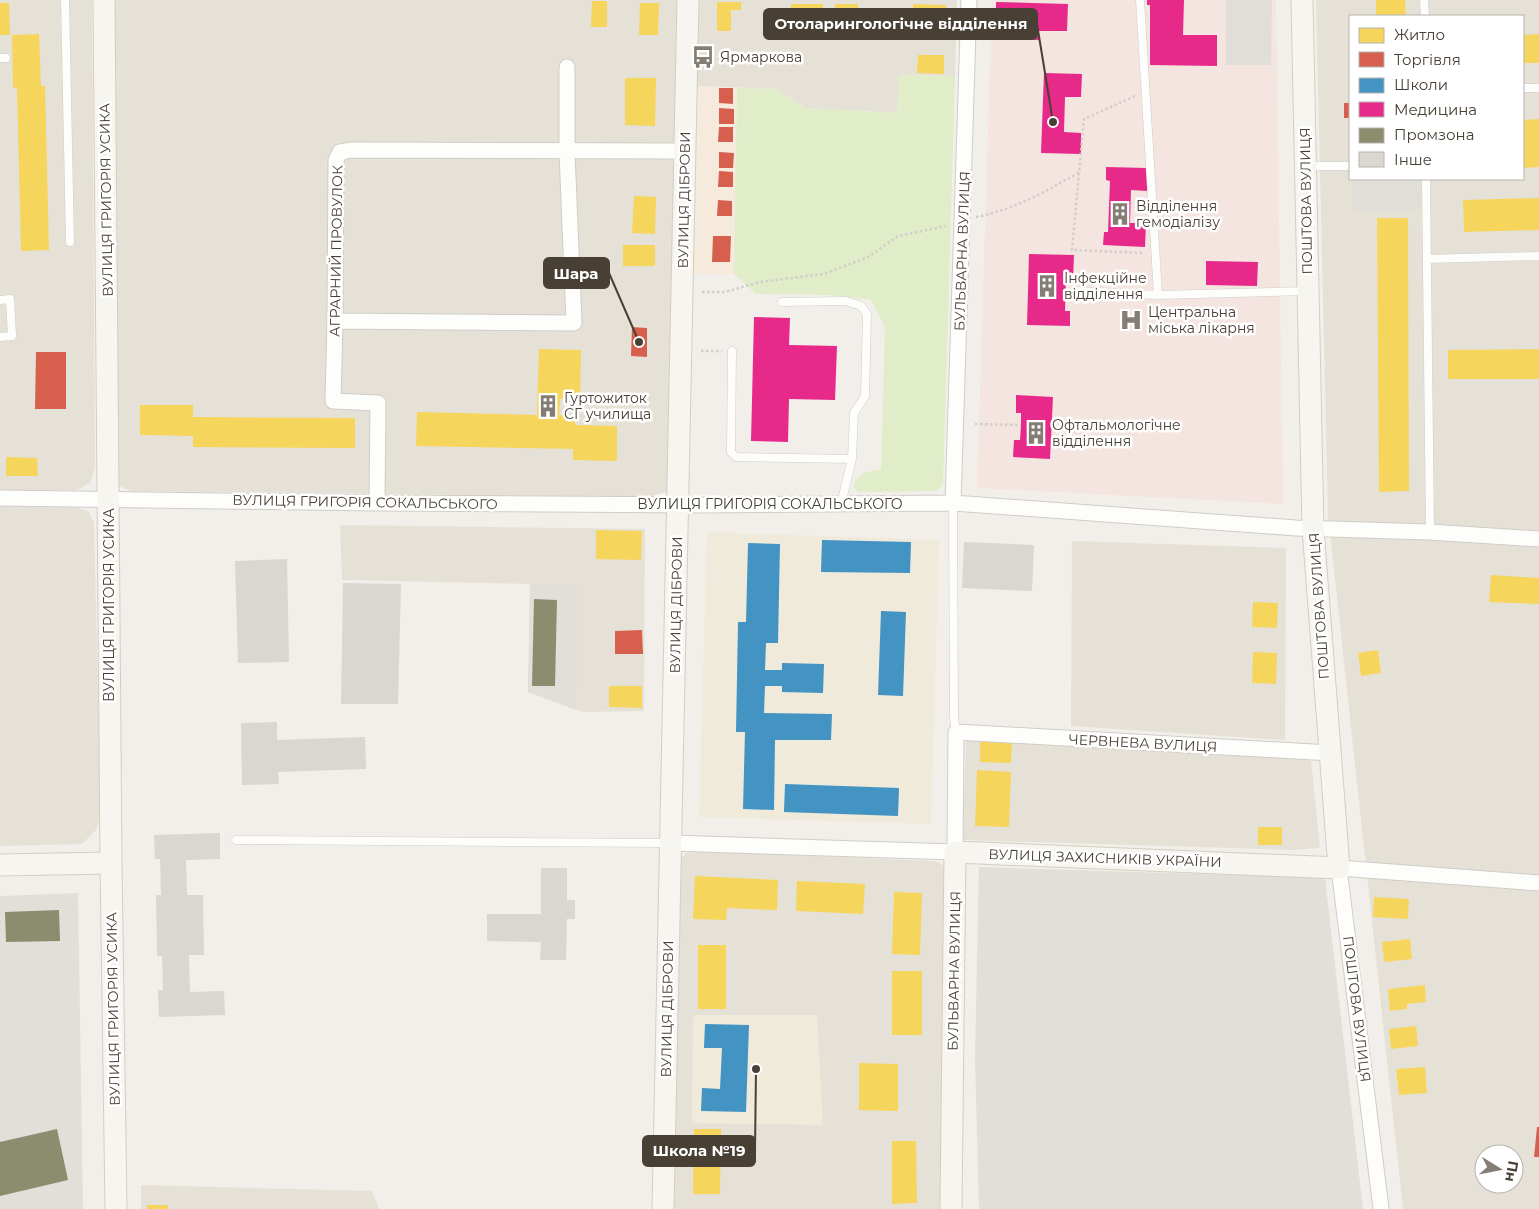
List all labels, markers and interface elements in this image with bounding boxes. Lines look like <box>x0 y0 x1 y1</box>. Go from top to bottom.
callout: Отоларингологічне відділення <box>764 9 1037 39</box>
text: Отоларингологічне відділення <box>775 14 1027 33</box>
legend <box>1349 15 1524 180</box>
text: Житло <box>1394 25 1445 44</box>
bus stop icon: Ярмаркова <box>690 44 716 70</box>
place label: Ярмаркова <box>720 48 802 66</box>
text: Торгівля <box>1394 50 1461 69</box>
text: Школи <box>1394 75 1448 94</box>
text: Медицина <box>1394 100 1477 119</box>
street label: ВУЛИЦЯ ГРИГОРІЯ УСИКА <box>95 102 117 297</box>
text: Промзона <box>1394 125 1474 144</box>
street label: ПОШТОВА ВУЛИЦЯ <box>1296 127 1316 275</box>
street label: ВУЛИЦЯ ДІБРОВИ <box>674 131 694 269</box>
text: Інше <box>1394 150 1432 169</box>
street label: АГРАРНИЙ ПРОВУЛОК <box>326 165 347 337</box>
street label: БУЛЬВАРНА ВУЛИЦЯ <box>950 171 974 331</box>
place label: Відділення гемодіалізу <box>1136 197 1220 231</box>
building icon: Відділення гемодіалізу <box>1107 201 1133 227</box>
callout: Шара <box>544 258 609 288</box>
text: Шара <box>554 264 598 283</box>
place label: Інфекційне відділення <box>1064 269 1147 303</box>
building icon: Інфекційне відділення <box>1034 273 1060 299</box>
place label: Центральна міська лікарня <box>1148 303 1255 337</box>
hospital icon: Центральна міська лікарня <box>1118 307 1144 333</box>
place label: Гуртожиток СГ училища <box>564 389 651 423</box>
building icon: Гуртожиток СГ училища <box>535 393 561 419</box>
place label: Офтальмологічне відділення <box>1052 416 1181 450</box>
building icon: Офтальмологічне відділення <box>1023 420 1049 446</box>
street label: ВУЛИЦЯ ГРИГОРІЯ СОКАЛЬСЬКОГО <box>232 491 498 513</box>
street label: ВУЛИЦЯ ГРИГОРІЯ СОКАЛЬСЬКОГО <box>637 495 903 513</box>
street label: ВУЛИЦЯ ГРИГОРІЯ УСИКА <box>100 508 118 702</box>
street label: ПОШТОВА ВУЛИЦЯ <box>1305 532 1333 680</box>
street label: ВУЛИЦЯ ДІБРОВИ <box>666 536 686 674</box>
street label: ЧЕРВНЕВА ВУЛИЦЯ <box>1068 730 1218 756</box>
street label: ВУЛИЦЯ ЗАХИСНИКІВ УКРАЇНИ <box>988 845 1222 871</box>
street label: БУЛЬВАРНА ВУЛИЦЯ <box>944 891 964 1051</box>
street label: ВУЛИЦЯ ГРИГОРІЯ УСИКА <box>102 911 124 1106</box>
street label: ПОШТОВА ВУЛИЦЯ <box>1339 935 1375 1083</box>
street label: ВУЛИЦЯ ДІБРОВИ <box>657 940 677 1078</box>
callout: Школа №19 <box>643 1136 755 1166</box>
text: Школа №19 <box>653 1141 745 1160</box>
north arrow <box>1474 1144 1524 1194</box>
text: Пн <box>1501 1159 1522 1183</box>

